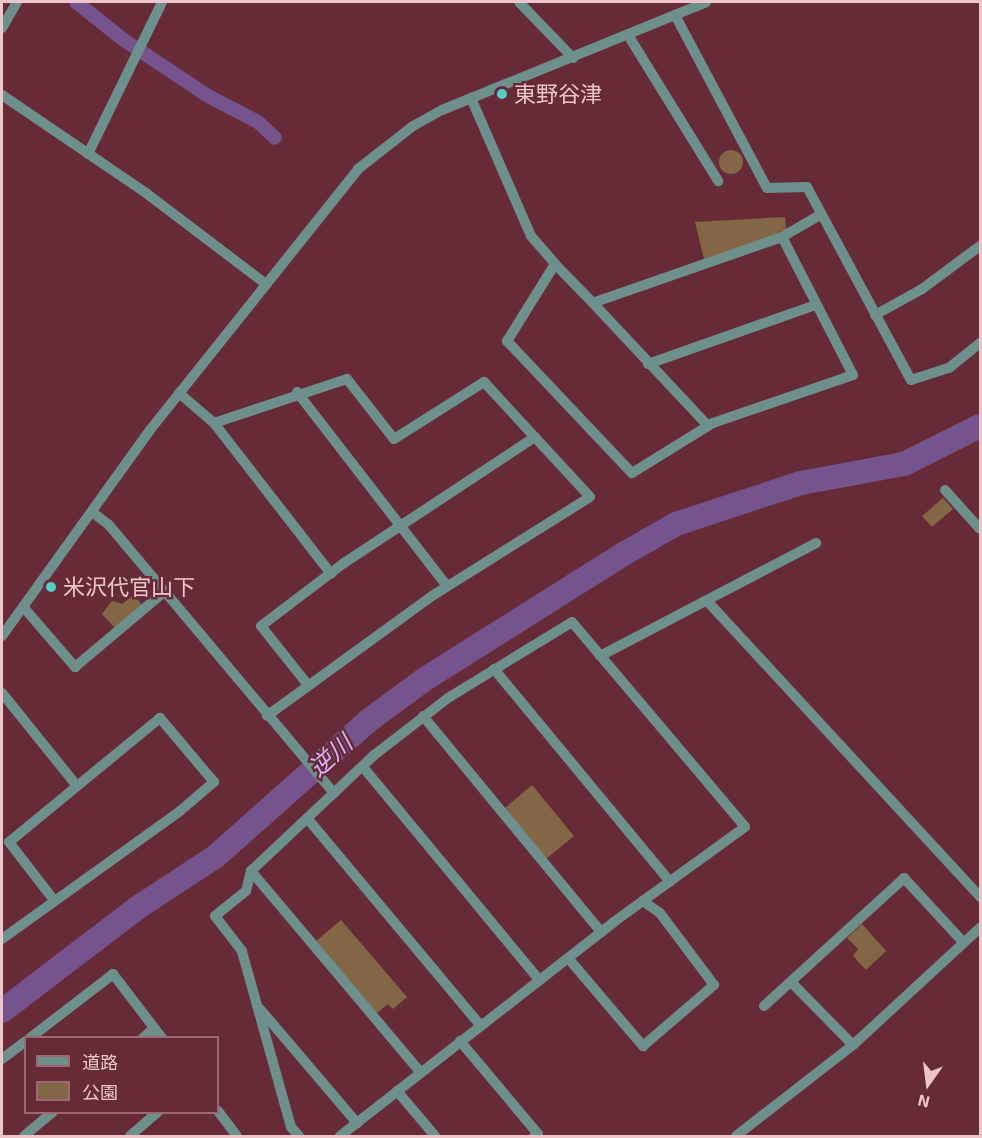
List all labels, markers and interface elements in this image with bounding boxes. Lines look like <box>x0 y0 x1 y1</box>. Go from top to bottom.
place label: 東野谷津 <box>514 81 602 107</box>
marker: 東野谷津 <box>495 87 509 101</box>
place label: 米沢代官山下 <box>63 574 195 600</box>
marker: 米沢代官山下 <box>44 580 58 594</box>
water label: 逆川 <box>303 728 357 782</box>
legend <box>24 1036 219 1114</box>
text: 道路 <box>82 1051 118 1073</box>
north arrow <box>898 1054 958 1114</box>
text: 公園 <box>82 1081 118 1103</box>
text: N <box>916 1091 931 1113</box>

